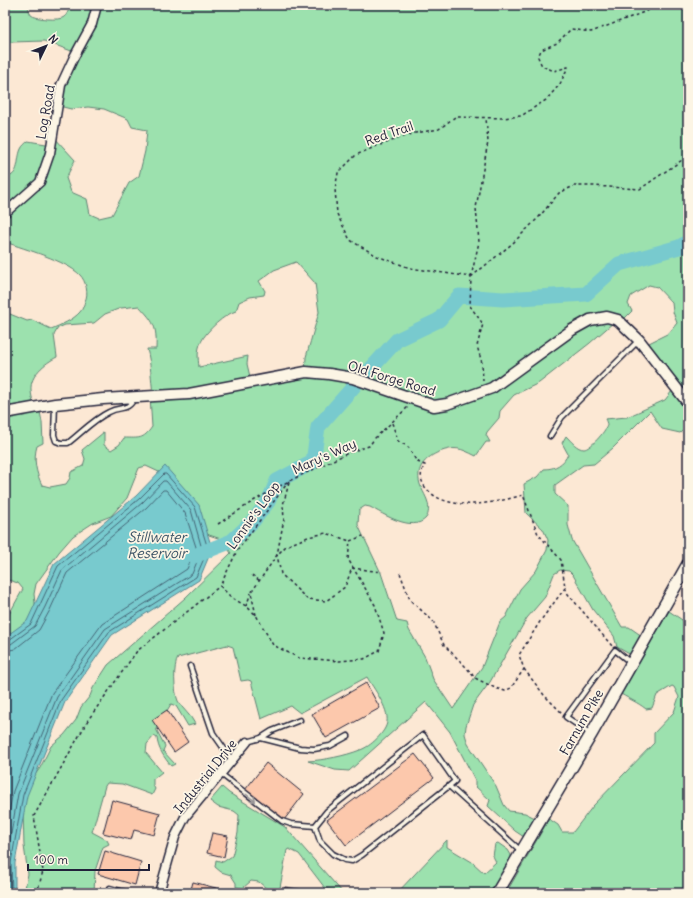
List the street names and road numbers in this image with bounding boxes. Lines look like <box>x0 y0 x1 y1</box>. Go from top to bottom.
street label: Log Road <box>32 83 59 141</box>
street label: Red Trail <box>363 117 416 150</box>
street label: Old Forge Road <box>346 357 438 400</box>
street label: Mary's Way <box>290 435 359 478</box>
street label: Lonnie's Loop <box>223 478 284 552</box>
street label: Farnum Pike <box>556 686 607 758</box>
street label: Industrial Drive <box>170 736 241 817</box>

